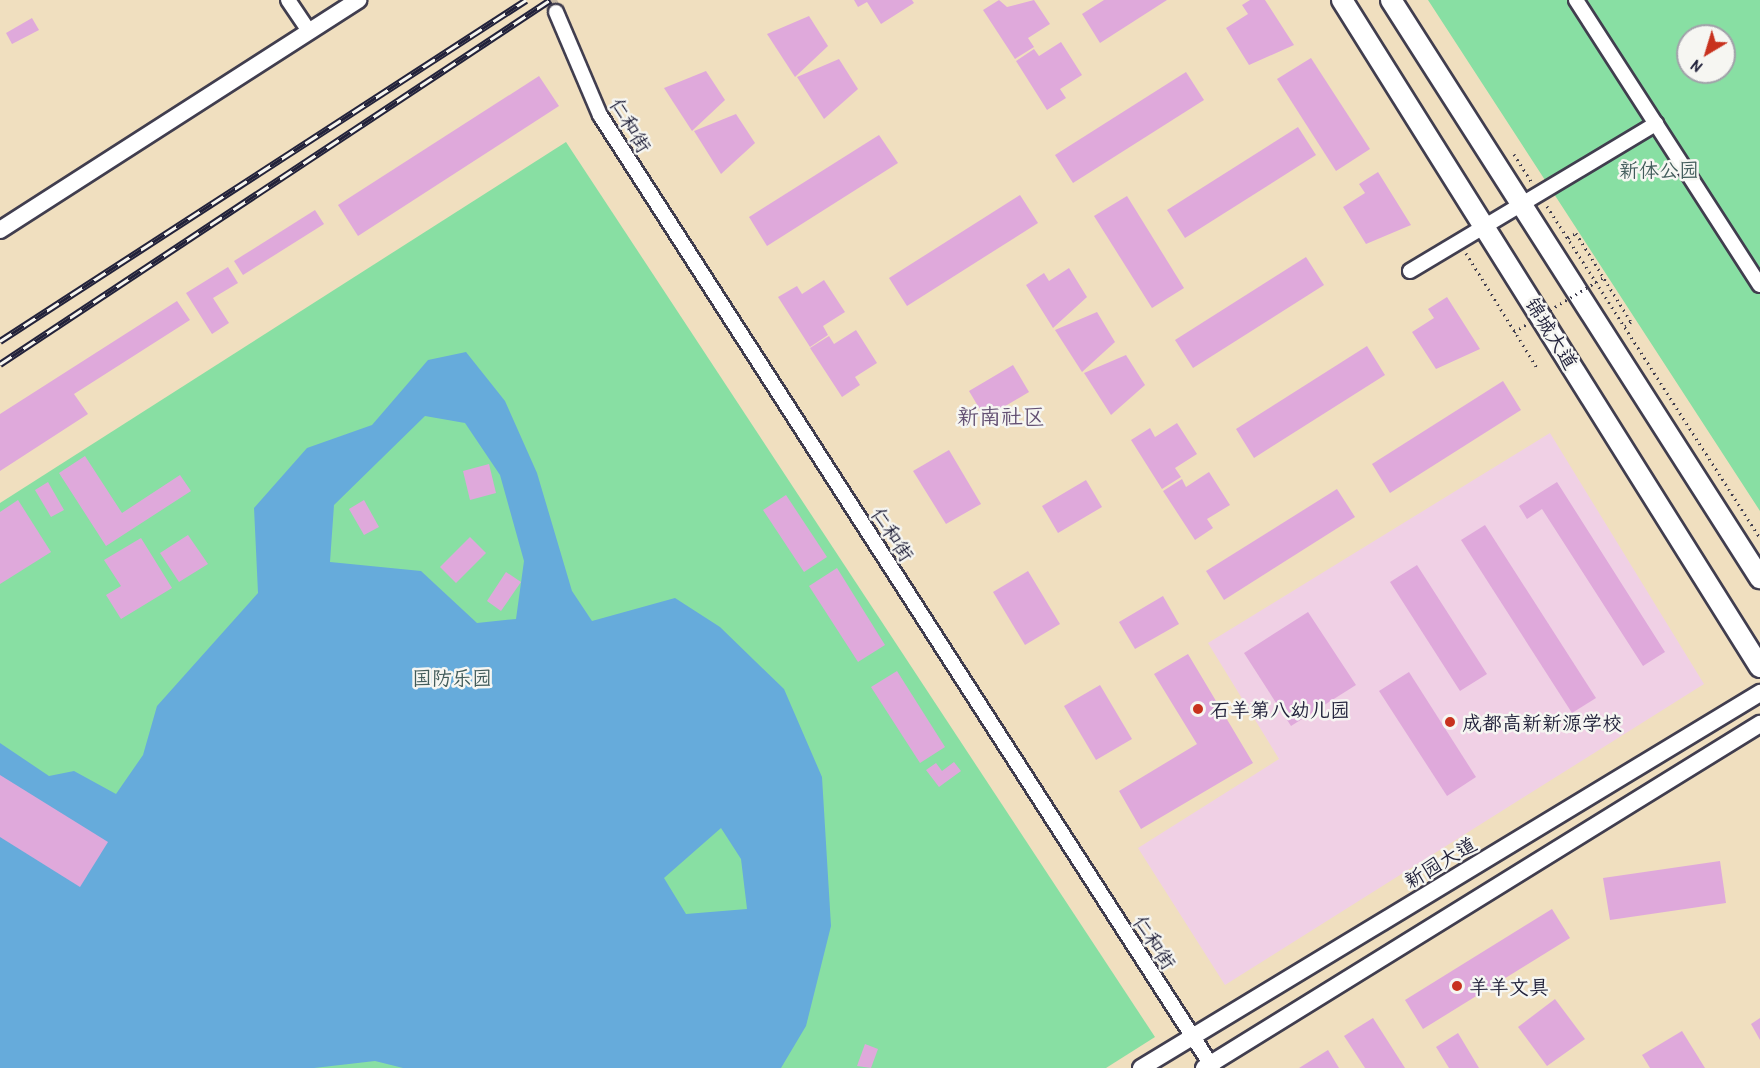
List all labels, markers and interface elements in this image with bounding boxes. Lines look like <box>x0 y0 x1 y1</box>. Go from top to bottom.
north arrow <box>1676 24 1736 84</box>
text: N <box>1686 55 1706 78</box>
street label: 仁和街 <box>605 93 657 157</box>
park label: 新体公园 <box>1619 157 1699 181</box>
street label: 锦城大道 <box>1521 293 1583 373</box>
district label: 新南社区 <box>957 404 1045 430</box>
street label: 仁和街 <box>867 502 919 566</box>
park label: 国防乐园 <box>412 665 492 689</box>
place label: 石羊第八幼儿园 <box>1210 697 1350 721</box>
marker: 石羊第八幼儿园 <box>1191 702 1205 716</box>
place label: 成都高新新源学校 <box>1462 710 1622 734</box>
marker: 成都高新新源学校 <box>1443 715 1457 729</box>
street label: 新园大道 <box>1400 831 1480 893</box>
street label: 仁和街 <box>1129 910 1181 974</box>
place label: 羊羊文具 <box>1469 974 1549 998</box>
marker: 羊羊文具 <box>1450 979 1464 993</box>

